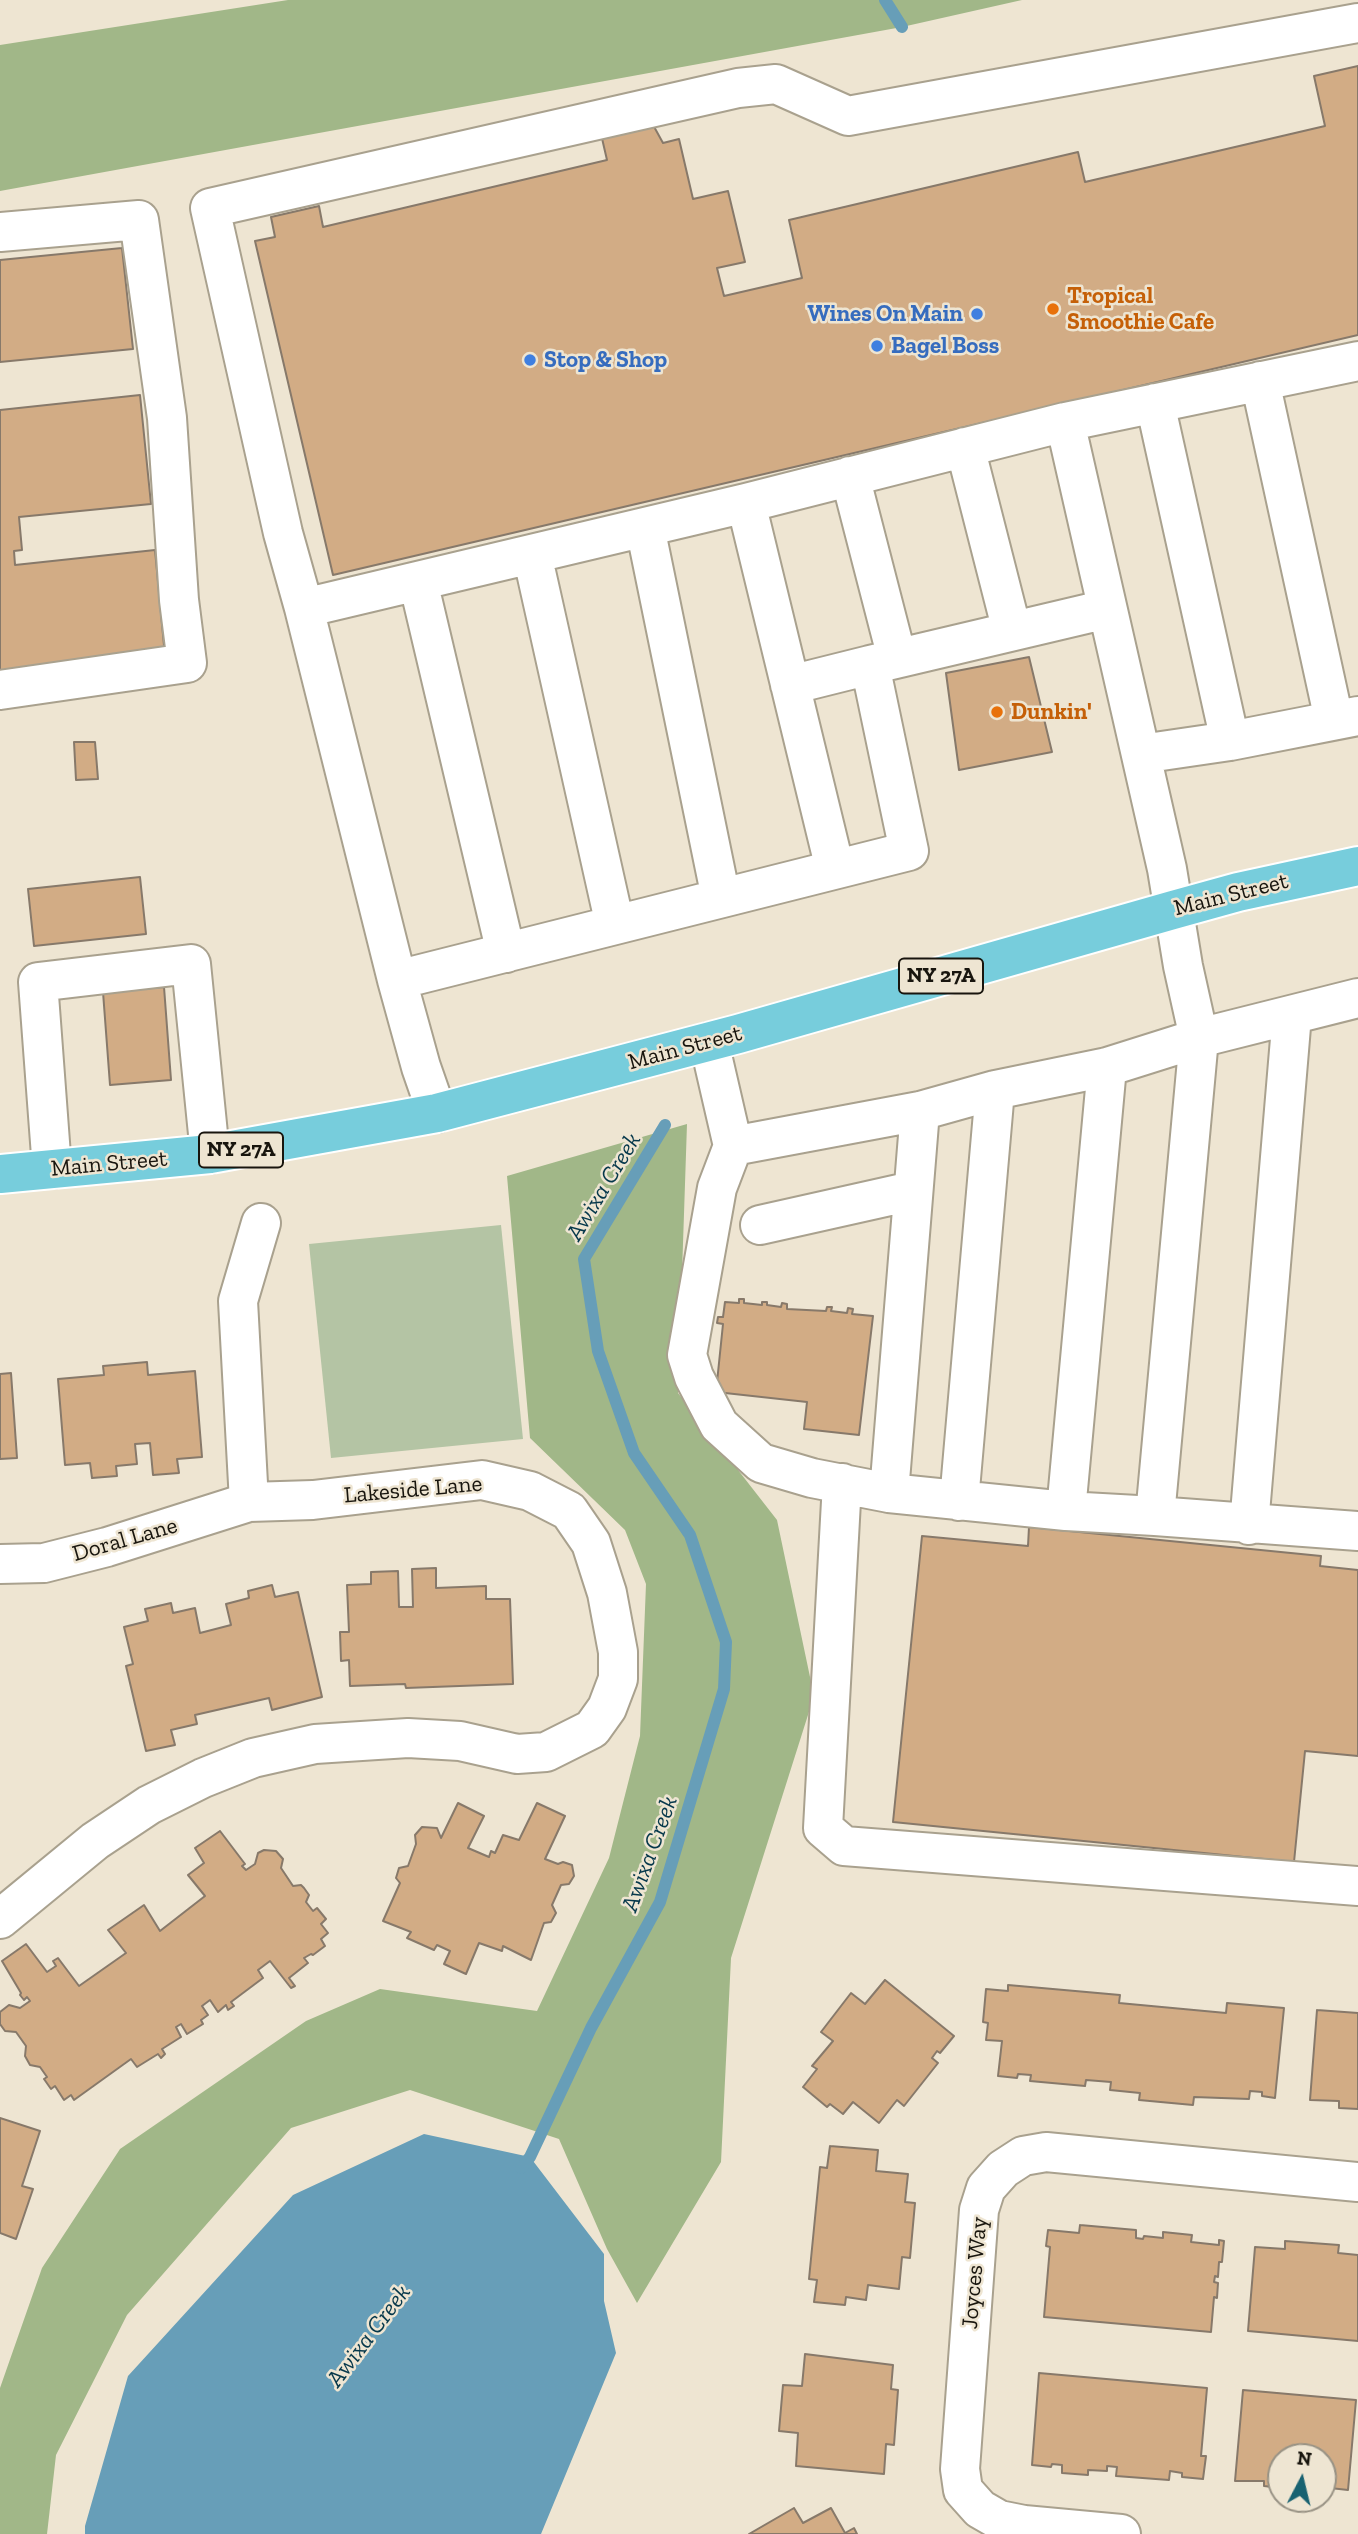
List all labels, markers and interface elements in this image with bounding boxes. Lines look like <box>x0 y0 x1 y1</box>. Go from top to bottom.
place label: Tropical Smoothie Cafe <box>1067 282 1214 336</box>
place label: Wines On Main <box>807 300 963 328</box>
marker: Tropical Smoothie Cafe <box>1045 301 1061 317</box>
marker: Wines On Main <box>969 306 985 322</box>
place label: Bagel Boss <box>891 332 999 360</box>
marker: Bagel Boss <box>869 338 885 354</box>
place label: Stop & Shop <box>544 346 667 374</box>
marker: Stop & Shop <box>522 352 538 368</box>
place label: Dunkin' <box>1011 698 1092 726</box>
marker: Dunkin' <box>989 704 1005 720</box>
street label: Main Street <box>1171 868 1291 922</box>
road number: NY 27A <box>899 958 983 993</box>
street label: Main Street <box>625 1020 745 1076</box>
water label: Awixa Creek <box>561 1128 647 1246</box>
road number: NY 27A <box>199 1132 283 1168</box>
street label: Main Street <box>50 1145 168 1183</box>
street label: Lakeside Lane <box>343 1470 483 1510</box>
street label: Doral Lane <box>69 1512 181 1568</box>
water label: Awixa Creek <box>616 1792 684 1916</box>
street label: Joyces Way <box>956 2216 994 2330</box>
water label: Awixa Creek <box>321 2279 417 2393</box>
north arrow <box>1267 2443 1337 2513</box>
text: N <box>1296 2446 1313 2471</box>

